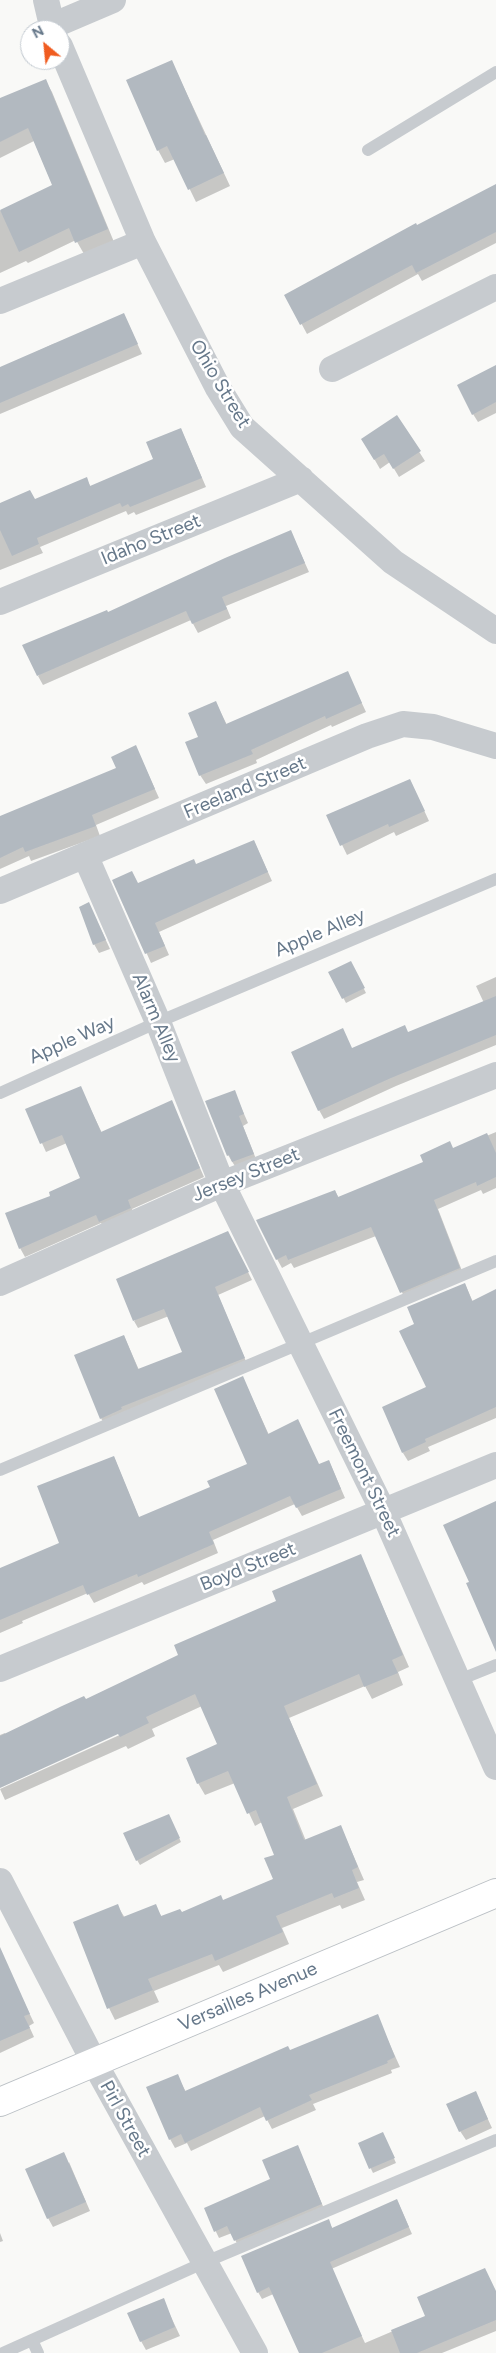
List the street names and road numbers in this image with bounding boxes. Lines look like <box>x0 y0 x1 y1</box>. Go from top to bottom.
street label: Ohio Street <box>185 336 255 432</box>
street label: Idaho Street <box>98 510 204 570</box>
street label: Freeland Street <box>180 752 310 824</box>
street label: Apple Alley <box>271 904 369 962</box>
street label: Alarm Alley <box>127 970 185 1066</box>
street label: Apple Way <box>26 1011 118 1069</box>
street label: Jersey Street <box>189 1143 303 1207</box>
street label: Freemont Street <box>323 1405 405 1541</box>
street label: Boyd Street <box>197 1537 299 1597</box>
street label: Versailles Avenue <box>175 1957 321 2037</box>
street label: Pirl Street <box>95 2077 155 2161</box>

